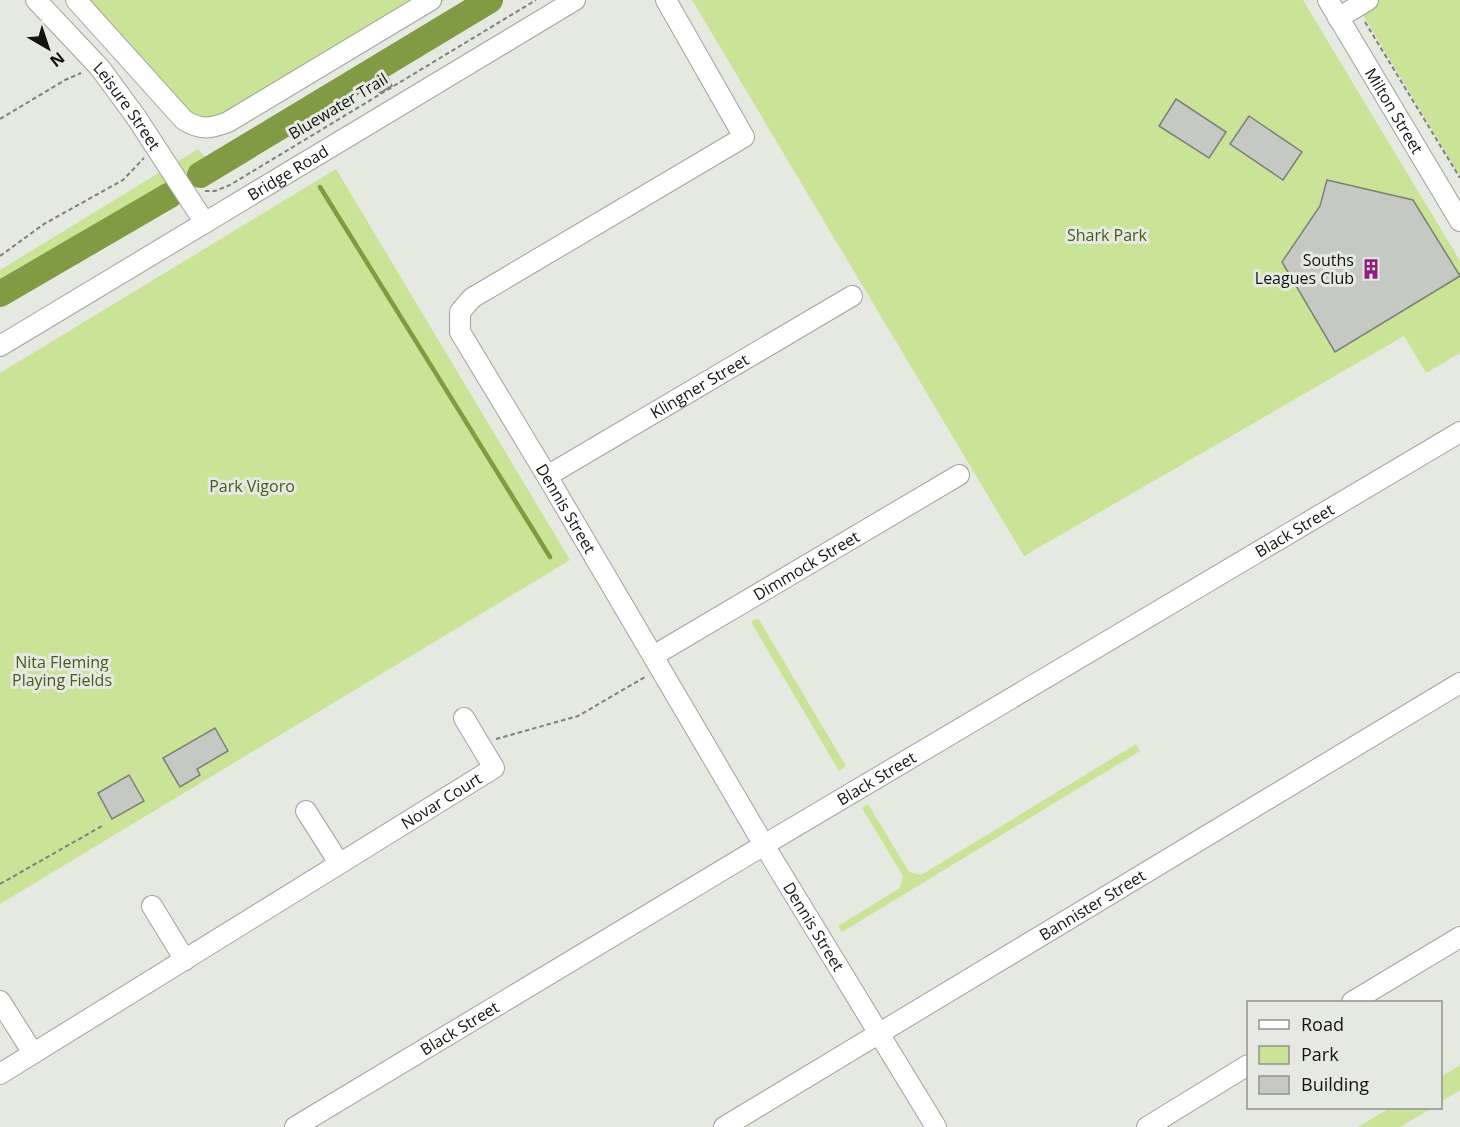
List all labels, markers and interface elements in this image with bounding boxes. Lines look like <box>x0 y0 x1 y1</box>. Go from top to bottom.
north arrow <box>18 18 78 78</box>
text: N <box>45 47 69 72</box>
street label: Leisure Street <box>89 57 166 155</box>
street label: Milton Street <box>1360 64 1428 158</box>
street label: Bluewater Trail <box>284 68 392 144</box>
street label: Bridge Road <box>243 140 332 206</box>
park label: Shark Park <box>1067 224 1148 246</box>
place label: Souths Leagues Club <box>1255 249 1354 289</box>
building icon: Souths Leagues Club <box>1359 257 1383 281</box>
street label: Klingner Street <box>646 348 753 424</box>
street label: Dennis Street <box>531 459 601 558</box>
park label: Park Vigoro <box>209 475 295 497</box>
street label: Black Street <box>1251 498 1338 562</box>
street label: Dimmock Street <box>749 525 864 605</box>
park label: Nita Fleming Playing Fields <box>12 651 112 691</box>
street label: Black Street <box>833 746 920 810</box>
street label: Novar Court <box>397 767 486 834</box>
street label: Bannister Street <box>1035 864 1150 945</box>
street label: Dennis Street <box>778 878 850 976</box>
street label: Black Street <box>416 996 503 1060</box>
legend <box>1247 1001 1442 1109</box>
text: Road <box>1301 1012 1344 1036</box>
text: Park <box>1301 1042 1339 1066</box>
text: Building <box>1301 1072 1369 1096</box>

